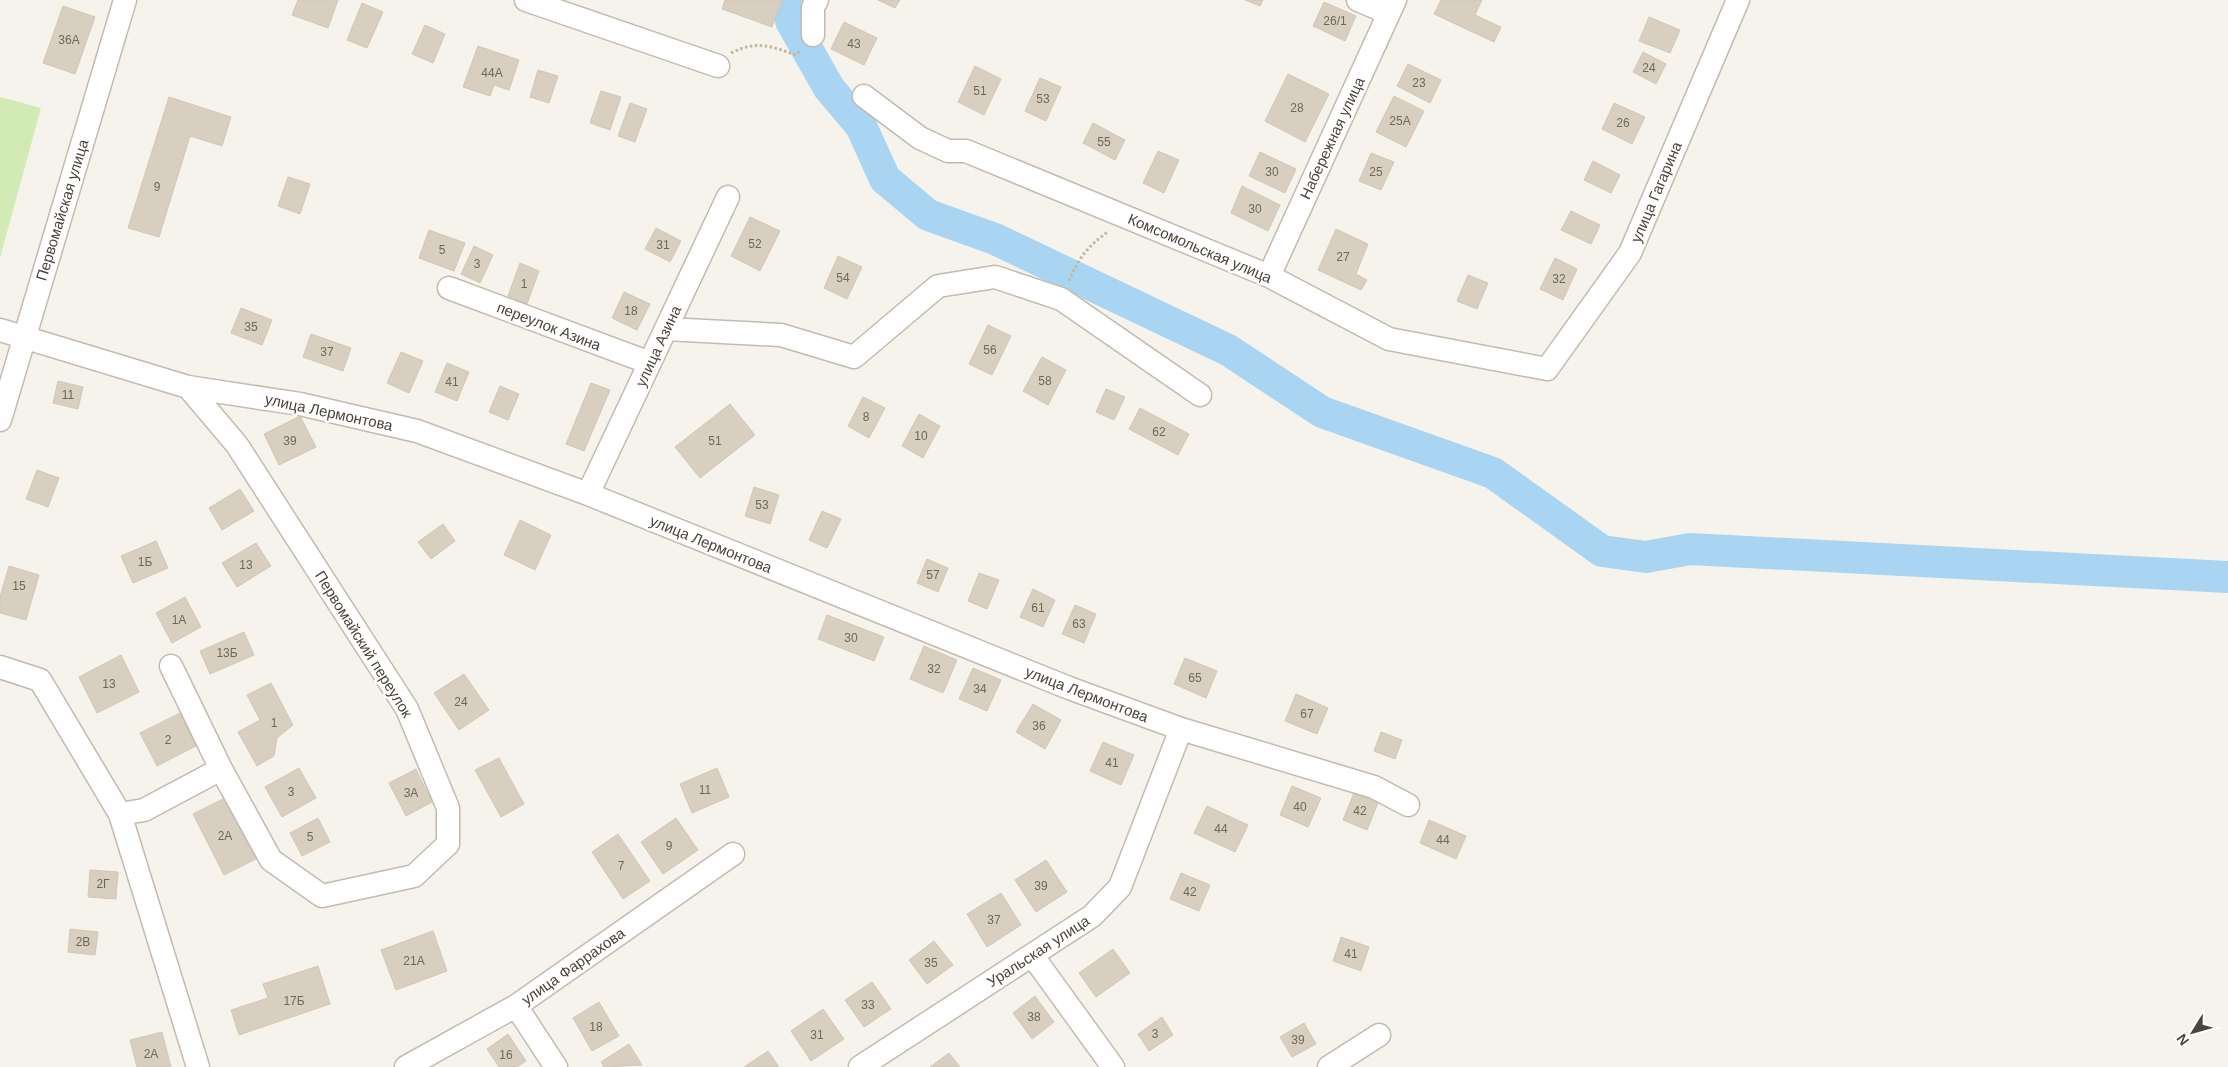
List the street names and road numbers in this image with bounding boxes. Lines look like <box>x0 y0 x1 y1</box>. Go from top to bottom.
street label: Набережная улица <box>1296 74 1368 202</box>
street label: Первомайская улица <box>32 137 92 283</box>
street label: улица Гагарина <box>1627 138 1685 245</box>
street label: Комсомольская улица <box>1126 210 1275 286</box>
street label: переулок Азина <box>495 298 604 354</box>
street label: улица Азина <box>632 302 684 389</box>
street label: улица Лермонтова <box>264 390 395 434</box>
street label: улица Лермонтова <box>648 512 775 576</box>
street label: Первомайский переулок <box>312 568 416 721</box>
street label: улица Лермонтова <box>1023 663 1151 725</box>
street label: Уральская улица <box>984 911 1093 990</box>
street label: улица Фаррахова <box>518 924 628 1008</box>

